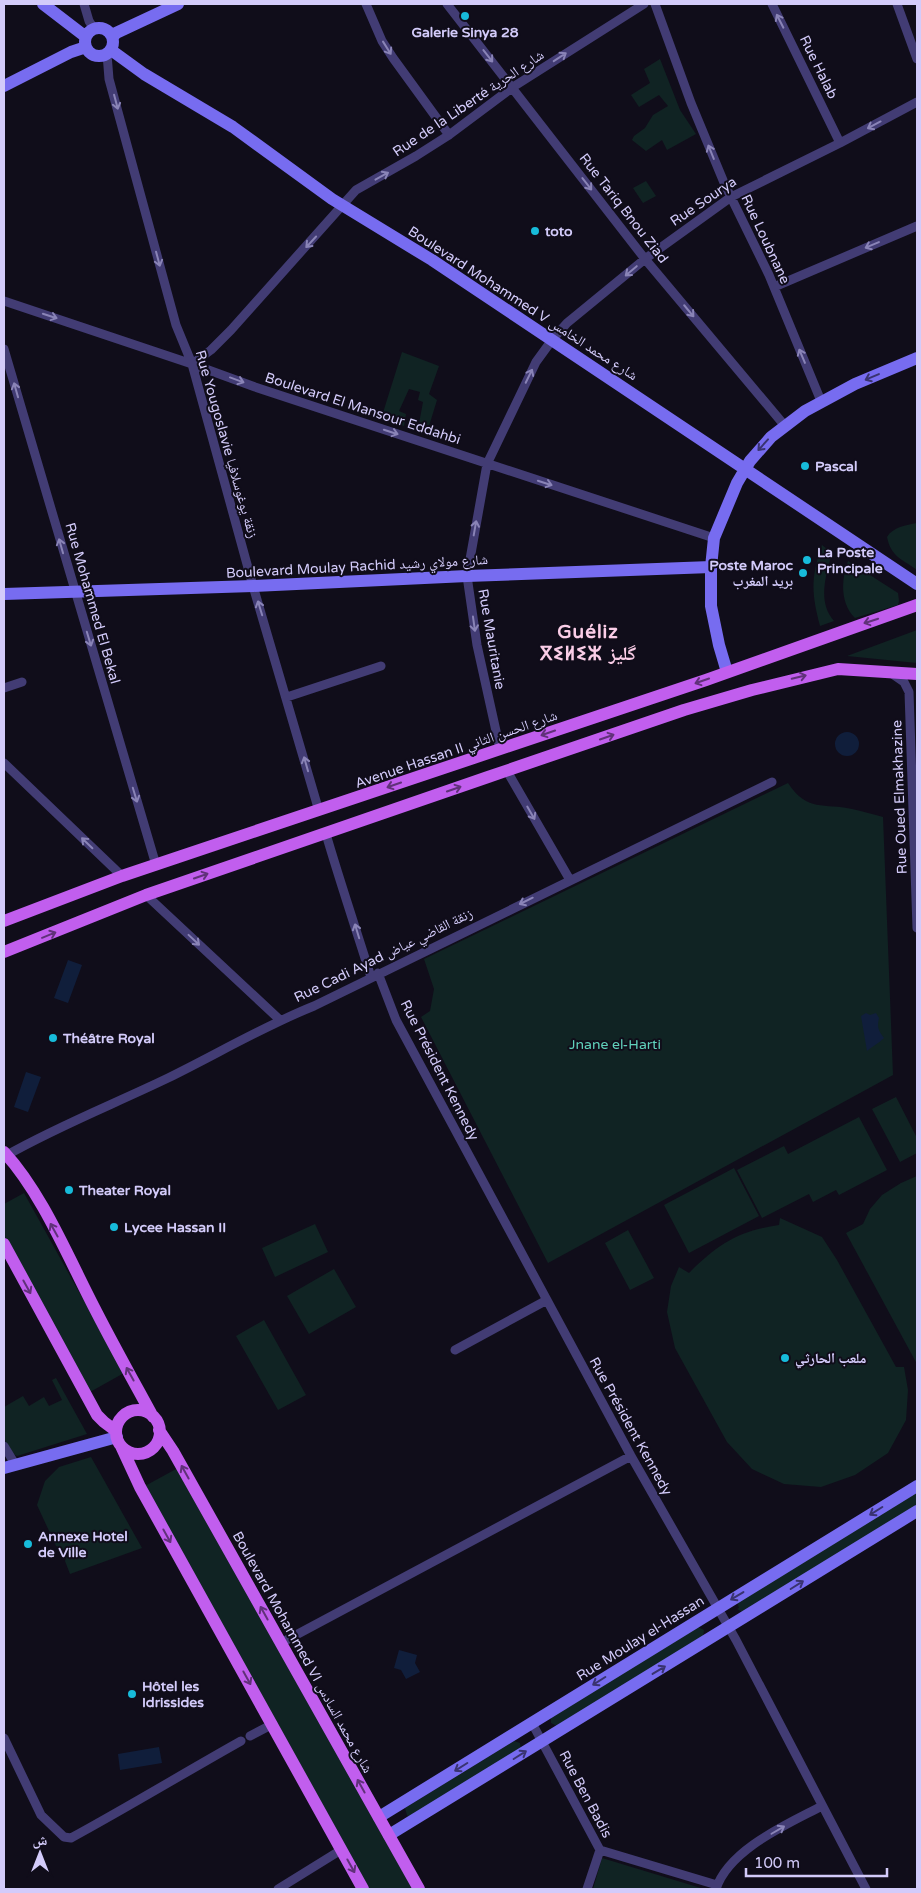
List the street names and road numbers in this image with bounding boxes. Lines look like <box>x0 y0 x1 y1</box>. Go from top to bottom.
street label: Rue Halab <box>796 33 841 102</box>
street label: Rue de la Liberté شارع الحرية <box>389 46 548 161</box>
street label: Rue Tariq Bnou Ziad <box>575 150 672 267</box>
street label: Rue Sourya <box>667 173 740 230</box>
street label: Rue Loubnane <box>737 192 794 287</box>
street label: Boulevard Mohammed V شارع محمد الخامس <box>404 223 641 385</box>
street label: Rue Yougoslavie زنقة يوغوسلافيا <box>192 348 262 540</box>
street label: Boulevard El Mansour Eddahbi <box>263 369 463 448</box>
street label: Rue Mohammed El Bekal <box>61 521 124 686</box>
street label: Boulevard Moulay Rachid شارع مولاي رشيد <box>226 551 489 584</box>
street label: Rue Mauritanie <box>474 587 509 691</box>
street label: Avenue Hassan II شارع الحسن الثاني <box>353 707 560 795</box>
street label: Rue Oued Elmakhazine <box>888 720 911 874</box>
street label: Rue Cadi Ayad زنقة القاضي عياض <box>291 905 476 1008</box>
street label: Rue Président Kennedy <box>397 997 483 1144</box>
street label: Rue Président Kennedy <box>585 1354 676 1499</box>
street label: Boulevard Mohammed VI شارع محمد السادس <box>228 1528 376 1777</box>
street label: Rue Moulay el-Hassan <box>573 1592 707 1685</box>
street label: Rue Ben Badis <box>555 1748 616 1841</box>

